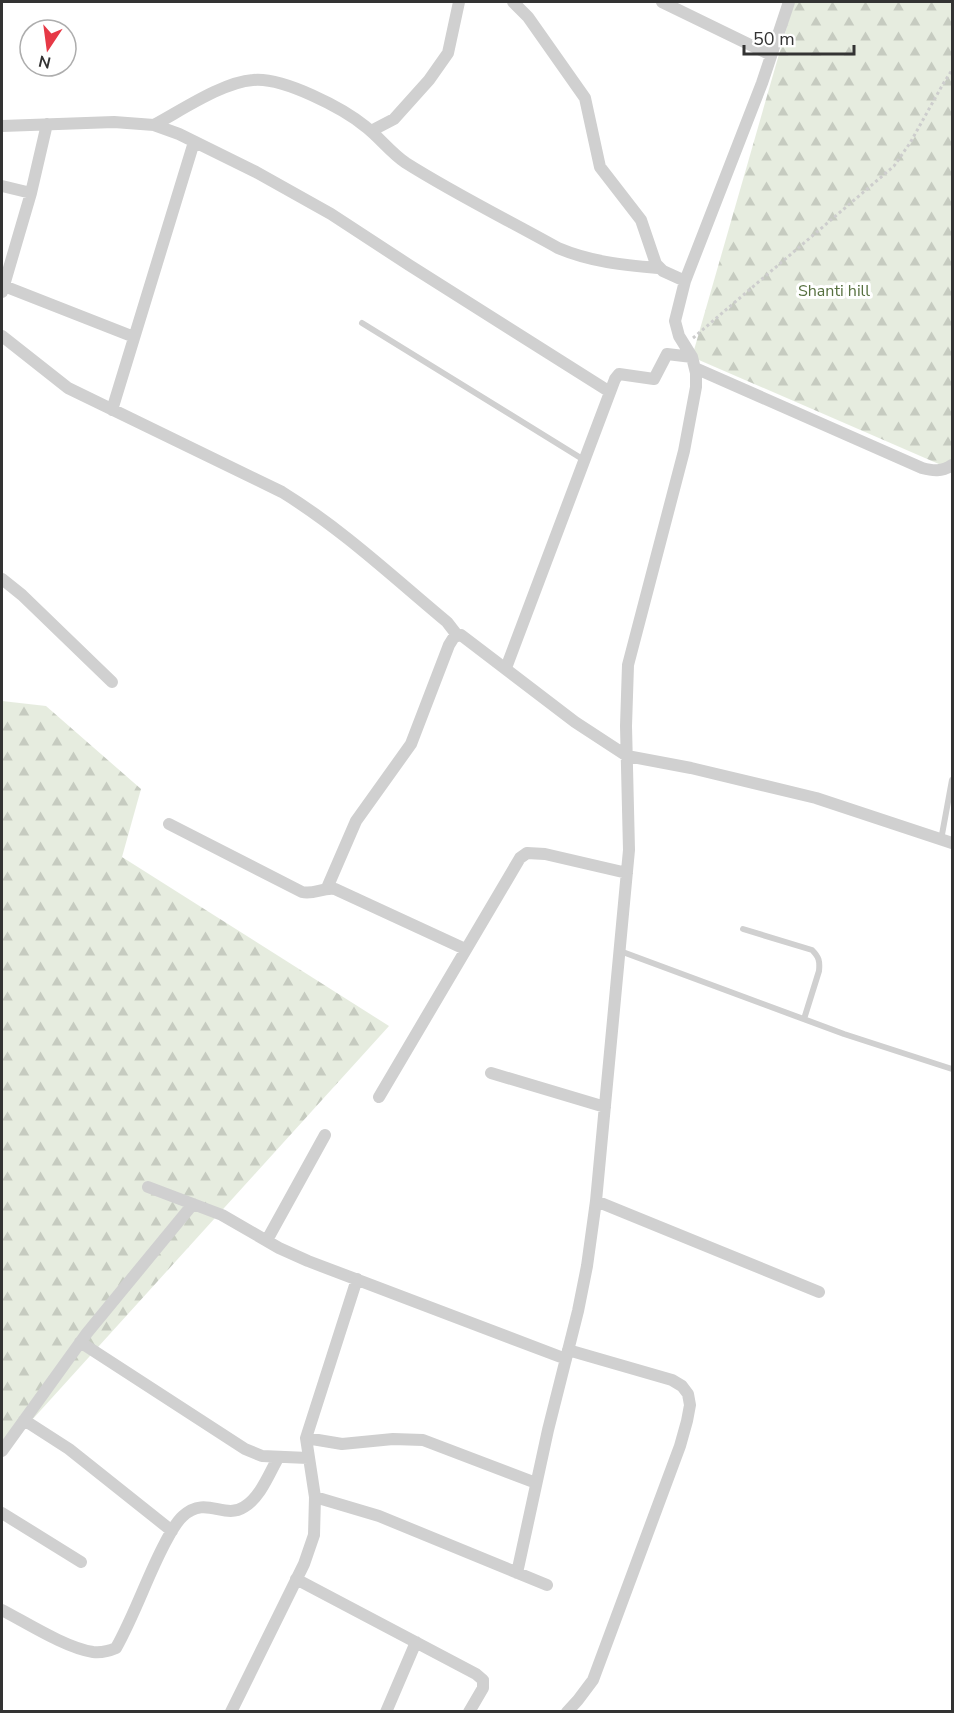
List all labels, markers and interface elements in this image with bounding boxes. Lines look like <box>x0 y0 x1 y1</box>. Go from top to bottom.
north arrow <box>18 18 78 78</box>
scale bar <box>744 18 854 56</box>
text: 50 m <box>753 27 795 51</box>
text: N <box>37 50 53 74</box>
park label: Shanti hill <box>798 280 870 302</box>

